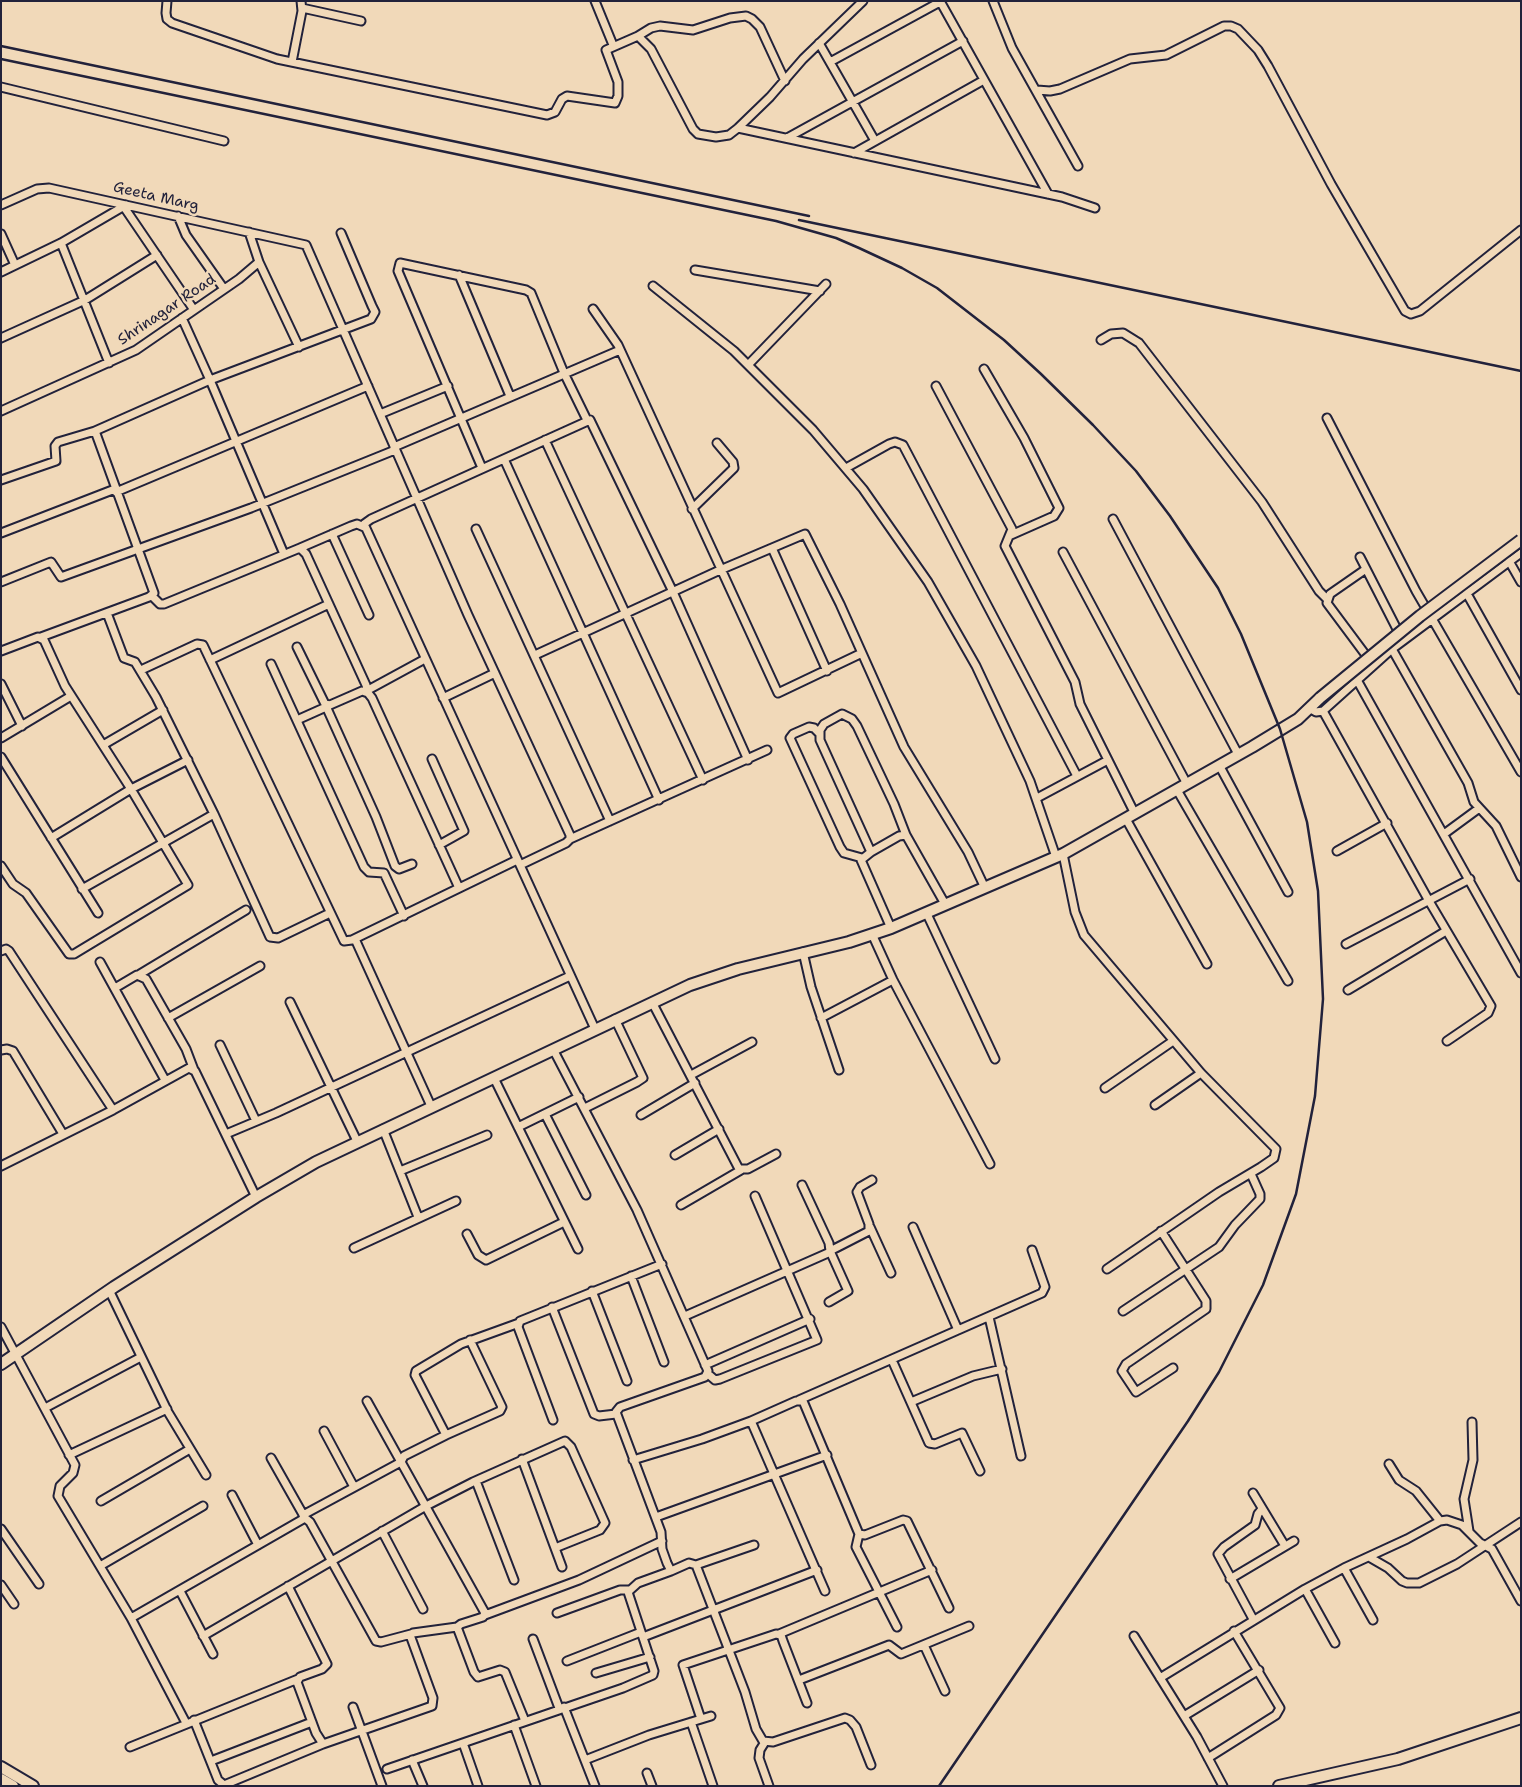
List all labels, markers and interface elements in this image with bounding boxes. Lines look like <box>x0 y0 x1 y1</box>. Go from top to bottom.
street label: Geeta Marg <box>111 178 201 216</box>
street label: Shrinagar Road <box>115 271 219 349</box>

